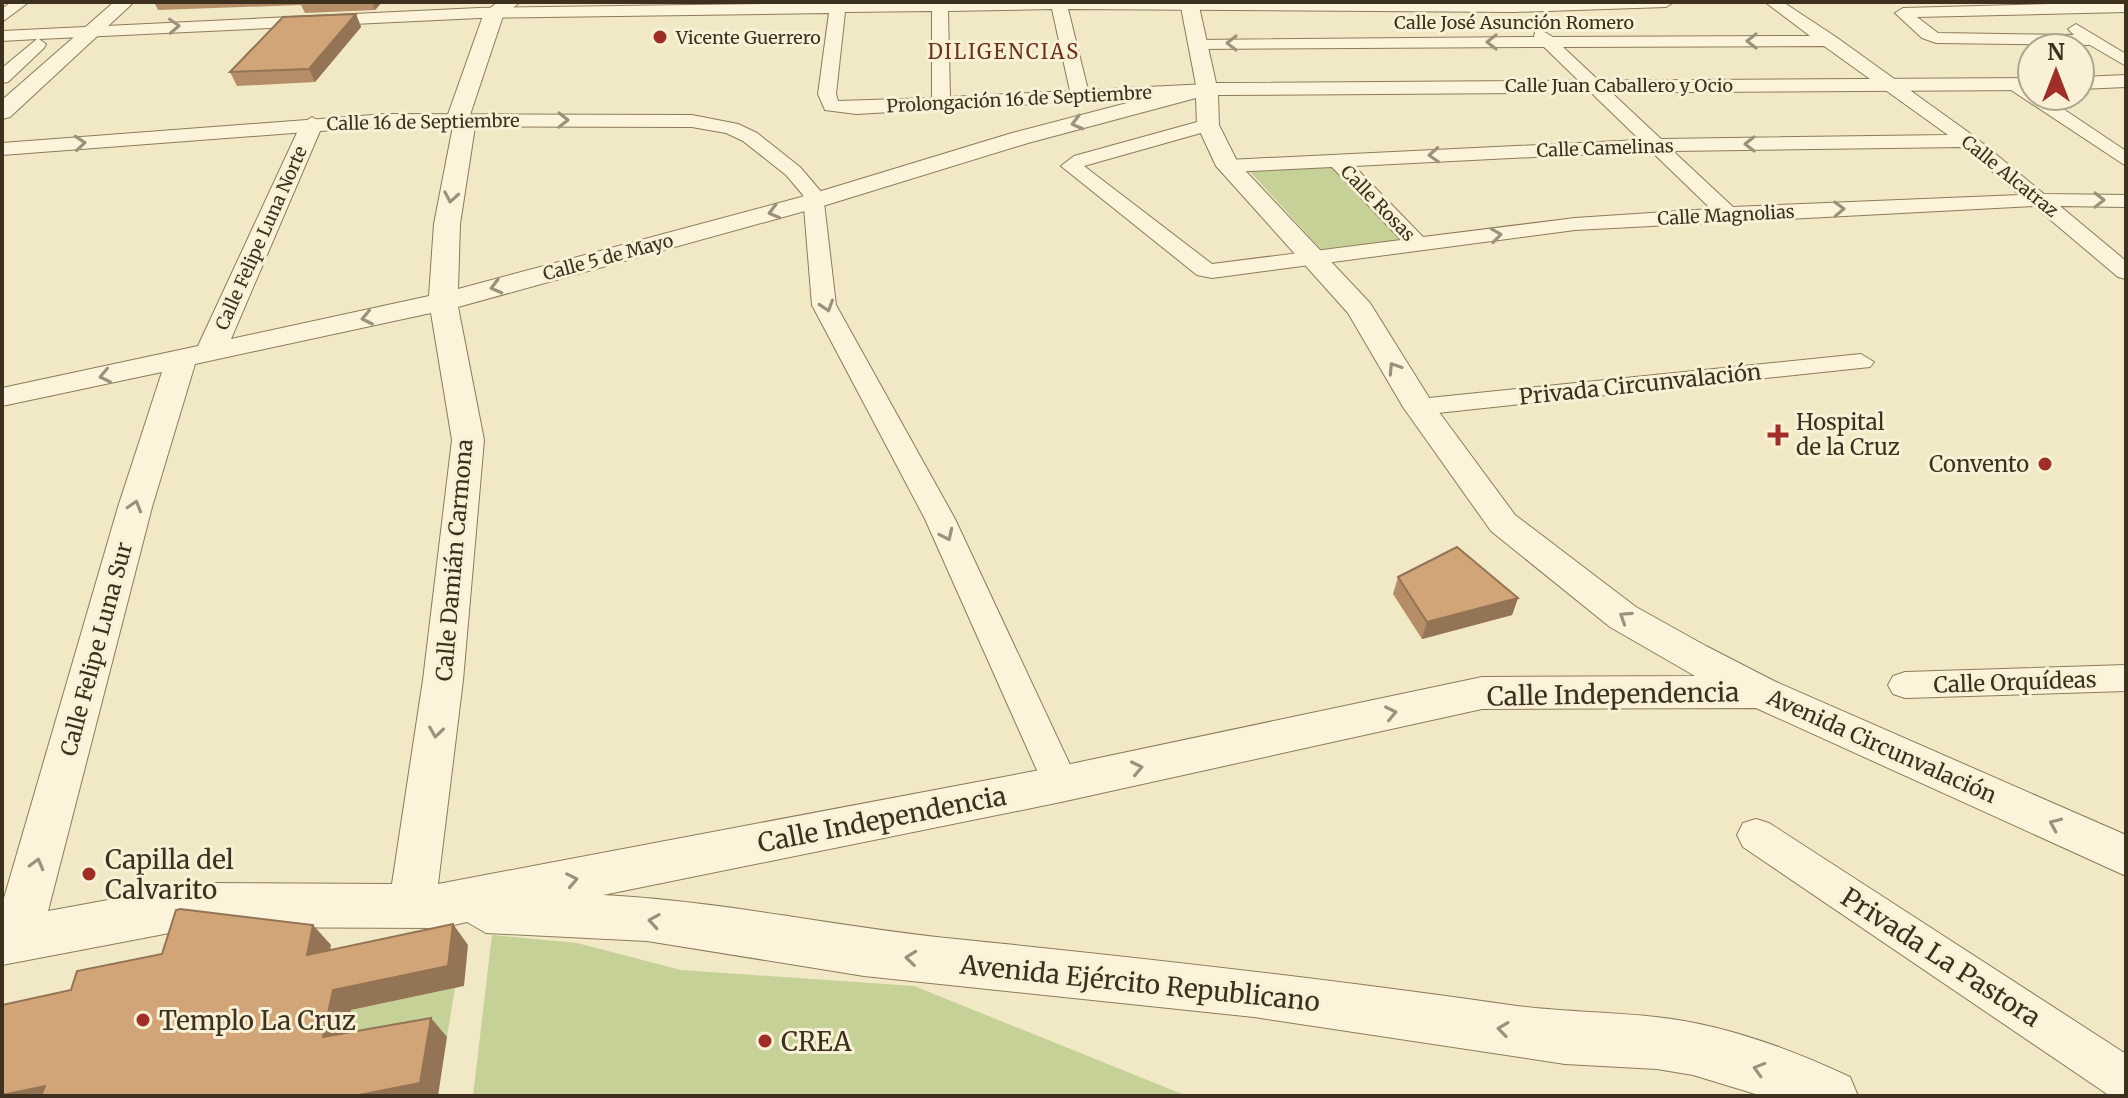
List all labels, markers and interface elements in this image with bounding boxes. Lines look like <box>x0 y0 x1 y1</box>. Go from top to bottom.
street label: Calle José Asunción Romero <box>1394 11 1634 34</box>
one-way arrow <box>168 17 181 34</box>
place label: Vicente Guerrero <box>675 26 821 49</box>
marker: Vicente Guerrero <box>651 28 669 46</box>
one-way arrow <box>1745 32 1758 50</box>
north arrow <box>2016 32 2096 112</box>
one-way arrow <box>1485 33 1498 51</box>
one-way arrow <box>1225 34 1238 52</box>
text: N <box>2047 38 2065 66</box>
district label: DILIGENCIAS <box>928 39 1080 64</box>
street label: Calle Juan Caballero y Ocio <box>1505 74 1733 97</box>
street label: Prolongación 16 de Septiembre <box>886 81 1152 117</box>
street label: Calle 16 de Septiembre <box>326 109 520 135</box>
one-way arrow <box>557 111 570 128</box>
one-way arrow <box>1071 113 1085 130</box>
street label: Calle Alcatraz <box>1957 130 2063 222</box>
street label: Calle Camelinas <box>1536 134 1674 162</box>
one-way arrow <box>74 135 87 152</box>
one-way arrow <box>1743 135 1756 153</box>
street label: Calle Felipe Luna Norte <box>210 142 312 334</box>
one-way arrow <box>1427 146 1440 163</box>
street label: Calle Rosas <box>1336 160 1420 246</box>
one-way arrow <box>444 190 461 204</box>
one-way arrow <box>2093 192 2106 209</box>
street label: Calle Magnolias <box>1657 200 1795 230</box>
one-way arrow <box>1833 201 1846 218</box>
one-way arrow <box>768 203 782 219</box>
one-way arrow <box>1490 227 1503 244</box>
street label: Calle 5 de Mayo <box>540 229 676 285</box>
one-way arrow <box>490 278 504 295</box>
one-way arrow <box>818 299 834 312</box>
one-way arrow <box>361 309 374 326</box>
street label: Privada Circunvalación <box>1517 357 1763 411</box>
one-way arrow <box>1389 362 1404 377</box>
one-way arrow <box>98 367 112 384</box>
place label: Hospital de la Cruz <box>1796 408 1900 461</box>
marker: Hospital de la Cruz <box>1767 424 1789 446</box>
street label: Calle Damián Carmona <box>429 438 479 682</box>
place label: Convento <box>1929 450 2029 478</box>
marker: Convento <box>2036 455 2054 473</box>
one-way arrow <box>126 499 142 513</box>
one-way arrow <box>938 527 954 542</box>
street label: Calle Felipe Luna Sur <box>54 539 138 759</box>
one-way arrow <box>1620 612 1634 627</box>
street label: Calle Orquídeas <box>1933 665 2097 699</box>
street label: Calle Independencia <box>1486 675 1740 713</box>
street label: Avenida Circunvalación <box>1762 682 2001 809</box>
one-way arrow <box>1384 705 1398 722</box>
one-way arrow <box>428 726 445 739</box>
one-way arrow <box>1130 760 1143 777</box>
street label: Calle Independencia <box>755 779 1009 859</box>
one-way arrow <box>2049 818 2063 834</box>
place label: Capilla del Calvarito <box>105 843 234 906</box>
one-way arrow <box>28 858 44 872</box>
marker: Capilla del Calvarito <box>80 865 98 883</box>
one-way arrow <box>565 872 578 889</box>
street label: Privada La Pastora <box>1835 880 2047 1034</box>
one-way arrow <box>647 913 661 930</box>
street label: Avenida Ejército Republicano <box>958 948 1321 1018</box>
one-way arrow <box>904 950 917 967</box>
place label: Templo La Cruz <box>159 1004 356 1037</box>
marker: Templo La Cruz <box>134 1011 152 1029</box>
one-way arrow <box>1496 1021 1510 1038</box>
place label: CREA <box>781 1025 852 1058</box>
marker: CREA <box>756 1032 774 1050</box>
one-way arrow <box>1752 1062 1766 1078</box>

